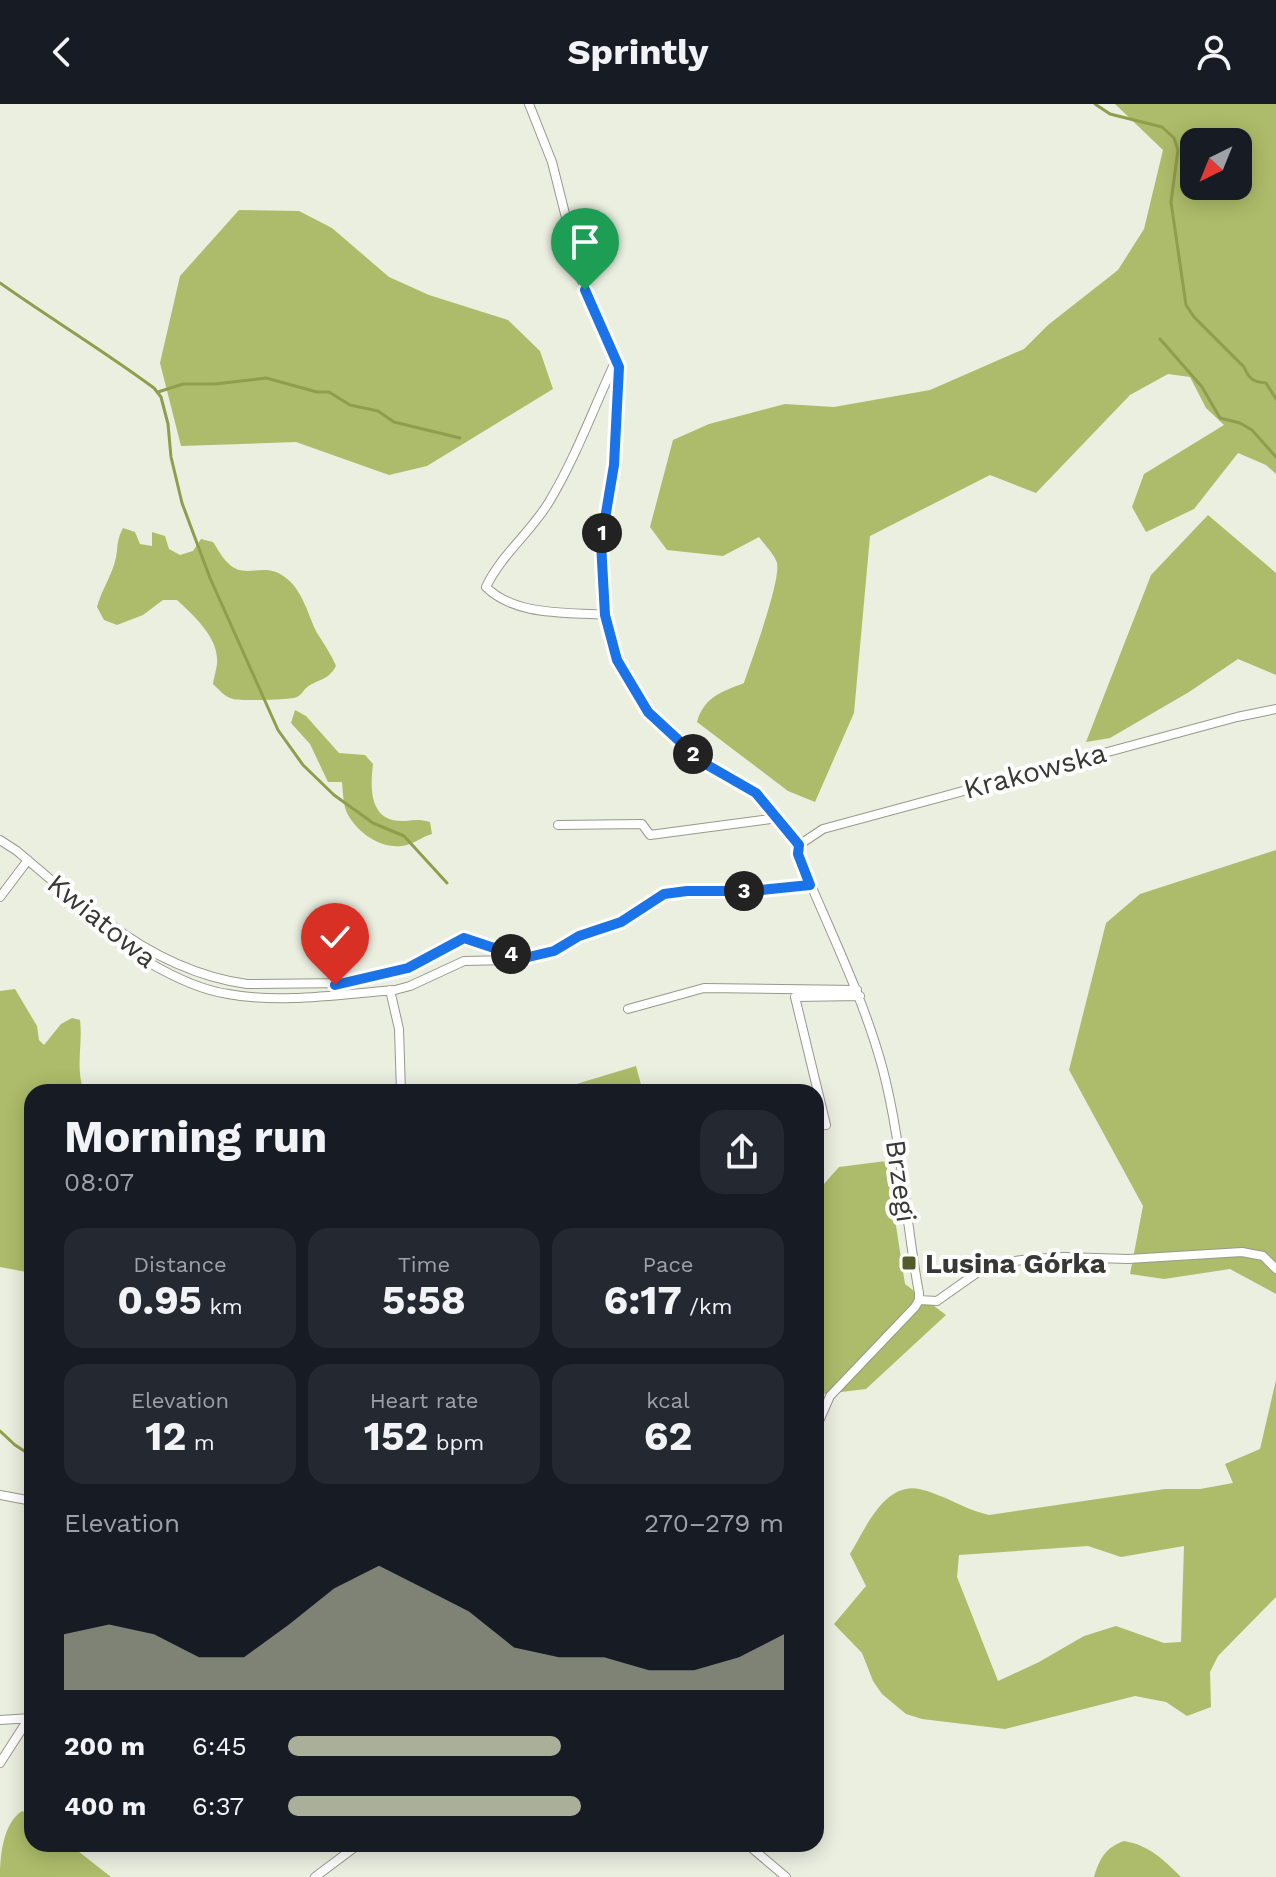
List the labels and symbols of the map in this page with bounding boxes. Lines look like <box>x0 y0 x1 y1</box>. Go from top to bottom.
north arrow <box>1180 128 1252 200</box>
pin <box>551 208 619 290</box>
pin: 1 <box>582 513 622 553</box>
pin: 2 <box>673 734 713 774</box>
street label: Krakowska <box>960 736 1110 806</box>
street label: Kwiatowa <box>41 867 163 975</box>
pin: 3 <box>724 871 764 911</box>
pin <box>301 903 369 985</box>
pin: 4 <box>491 934 531 974</box>
street label: Brzegi <box>879 1138 923 1224</box>
place label: Lusina Górka <box>925 1247 1107 1280</box>
marker: Lusina Górka <box>900 1254 918 1272</box>

